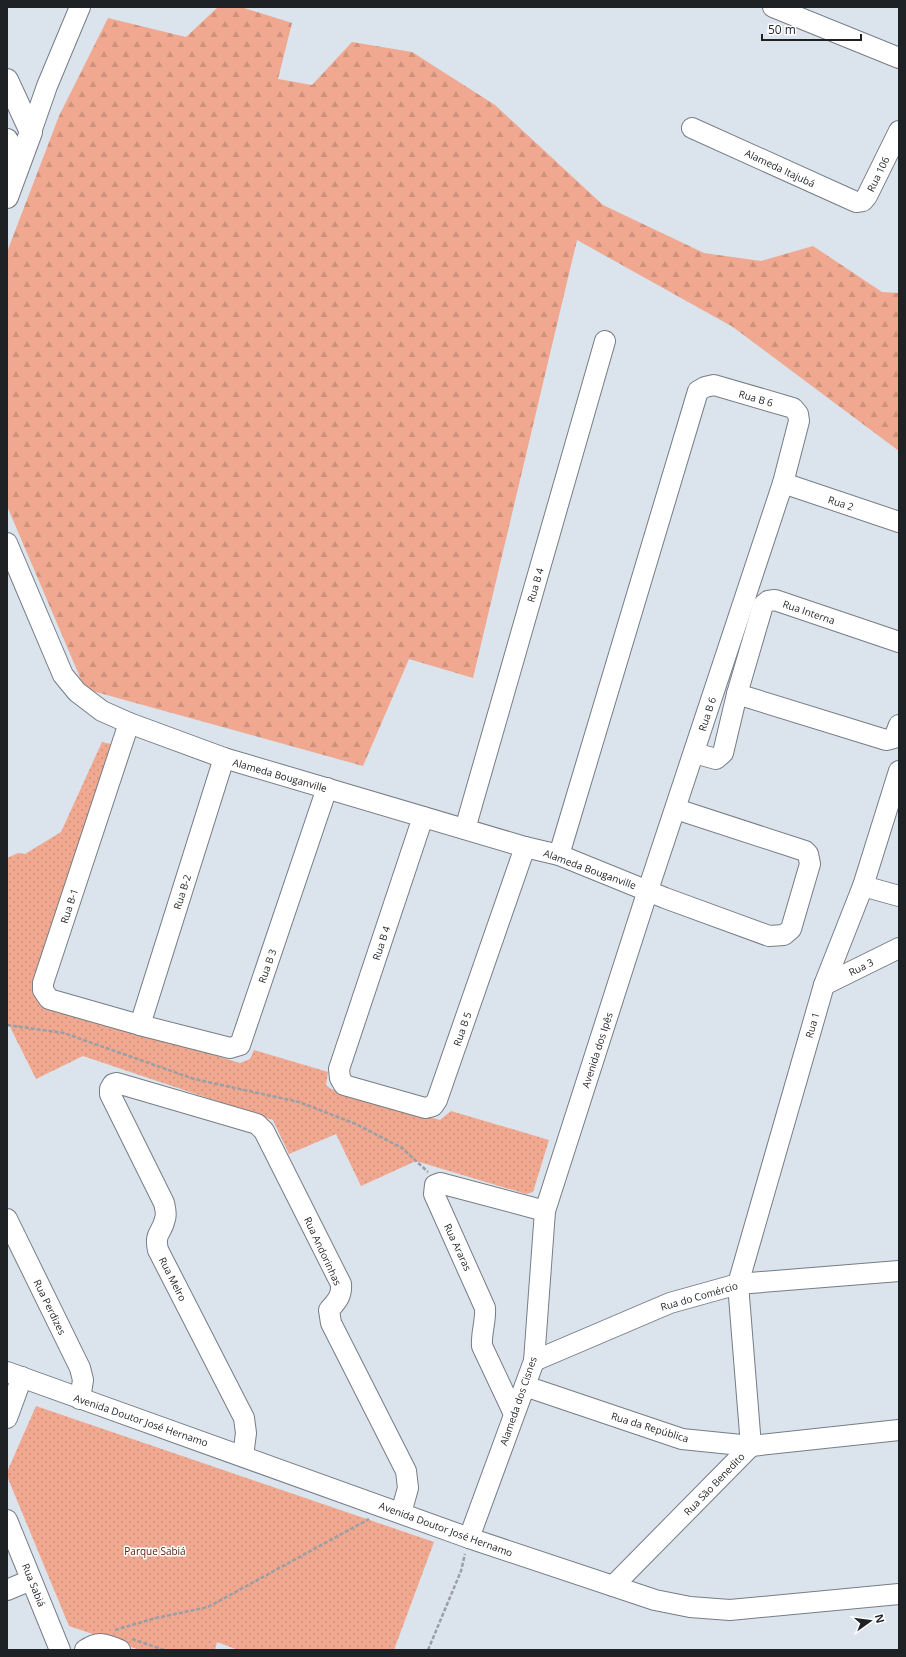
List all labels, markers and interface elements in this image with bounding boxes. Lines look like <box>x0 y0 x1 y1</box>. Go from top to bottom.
scale bar <box>762 16 861 42</box>
text: 50 m <box>768 21 796 38</box>
street label: Alameda Itajubá <box>743 146 817 190</box>
street label: Rua 106 <box>863 154 893 194</box>
street label: Rua B 6 <box>737 386 775 410</box>
street label: Rua 2 <box>826 492 856 514</box>
street label: Rua B 4 <box>523 566 547 604</box>
street label: Rua Interna <box>781 597 837 627</box>
street label: Rua B 6 <box>695 695 719 733</box>
street label: Alameda Bouganville <box>231 755 329 795</box>
street label: Alameda Bouganville <box>542 846 639 892</box>
street label: Rua B-2 <box>170 873 194 911</box>
street label: Rua B-1 <box>57 887 81 925</box>
street label: Rua B 4 <box>369 924 393 962</box>
street label: Rua B 3 <box>255 947 279 985</box>
street label: Rua 3 <box>846 955 876 979</box>
street label: Rua B 5 <box>450 1010 474 1048</box>
street label: Avenida dos Ipês <box>578 1010 616 1090</box>
street label: Rua 1 <box>802 1010 822 1040</box>
street label: Rua Andorinhas <box>301 1214 345 1288</box>
street label: Rua Araras <box>441 1221 475 1273</box>
street label: Rua Melro <box>156 1255 190 1303</box>
street label: Rua Perdizes <box>31 1277 70 1337</box>
street label: Rua do Comércio <box>659 1278 739 1314</box>
street label: Alameda dos Cisnes <box>496 1354 540 1447</box>
street label: Avenida Doutor José Hernamo <box>72 1390 210 1450</box>
street label: Rua da República <box>610 1409 690 1445</box>
street label: Rua São Benedito <box>680 1450 748 1518</box>
street label: Avenida Doutor José Hernamo <box>377 1498 515 1560</box>
park label: Parque Sabiá <box>124 1544 186 1558</box>
street label: Rua Sabiá <box>19 1561 49 1609</box>
north arrow <box>850 1601 890 1641</box>
text: N <box>872 1612 889 1625</box>

